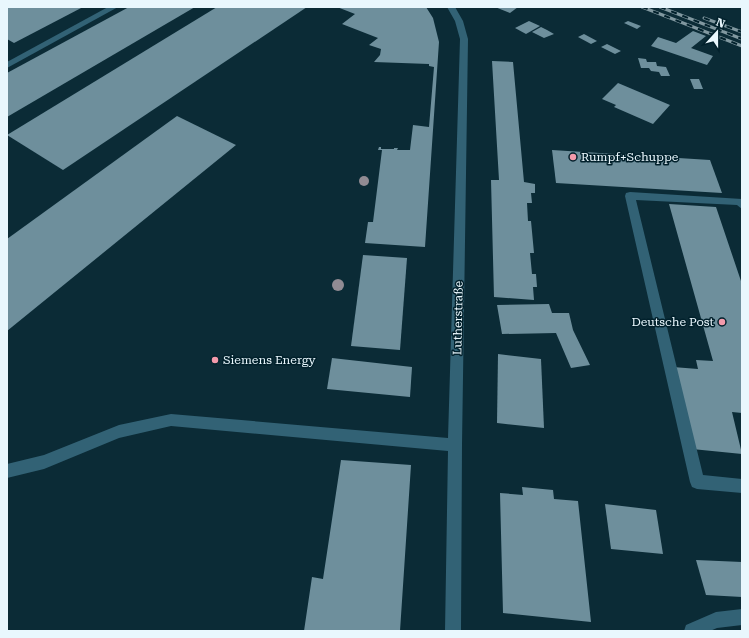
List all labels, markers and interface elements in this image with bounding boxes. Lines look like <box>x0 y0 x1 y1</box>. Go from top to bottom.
north arrow <box>697 12 737 52</box>
text: N <box>714 16 727 31</box>
place label: Rumpf+Schuppe <box>581 150 679 164</box>
marker: Rumpf+Schuppe <box>568 152 578 162</box>
street label: Lutherstraße <box>450 280 466 355</box>
place label: Deutsche Post <box>631 315 715 329</box>
marker: Deutsche Post <box>717 317 727 327</box>
place label: Siemens Energy <box>223 353 317 367</box>
marker: Siemens Energy <box>210 355 220 365</box>

